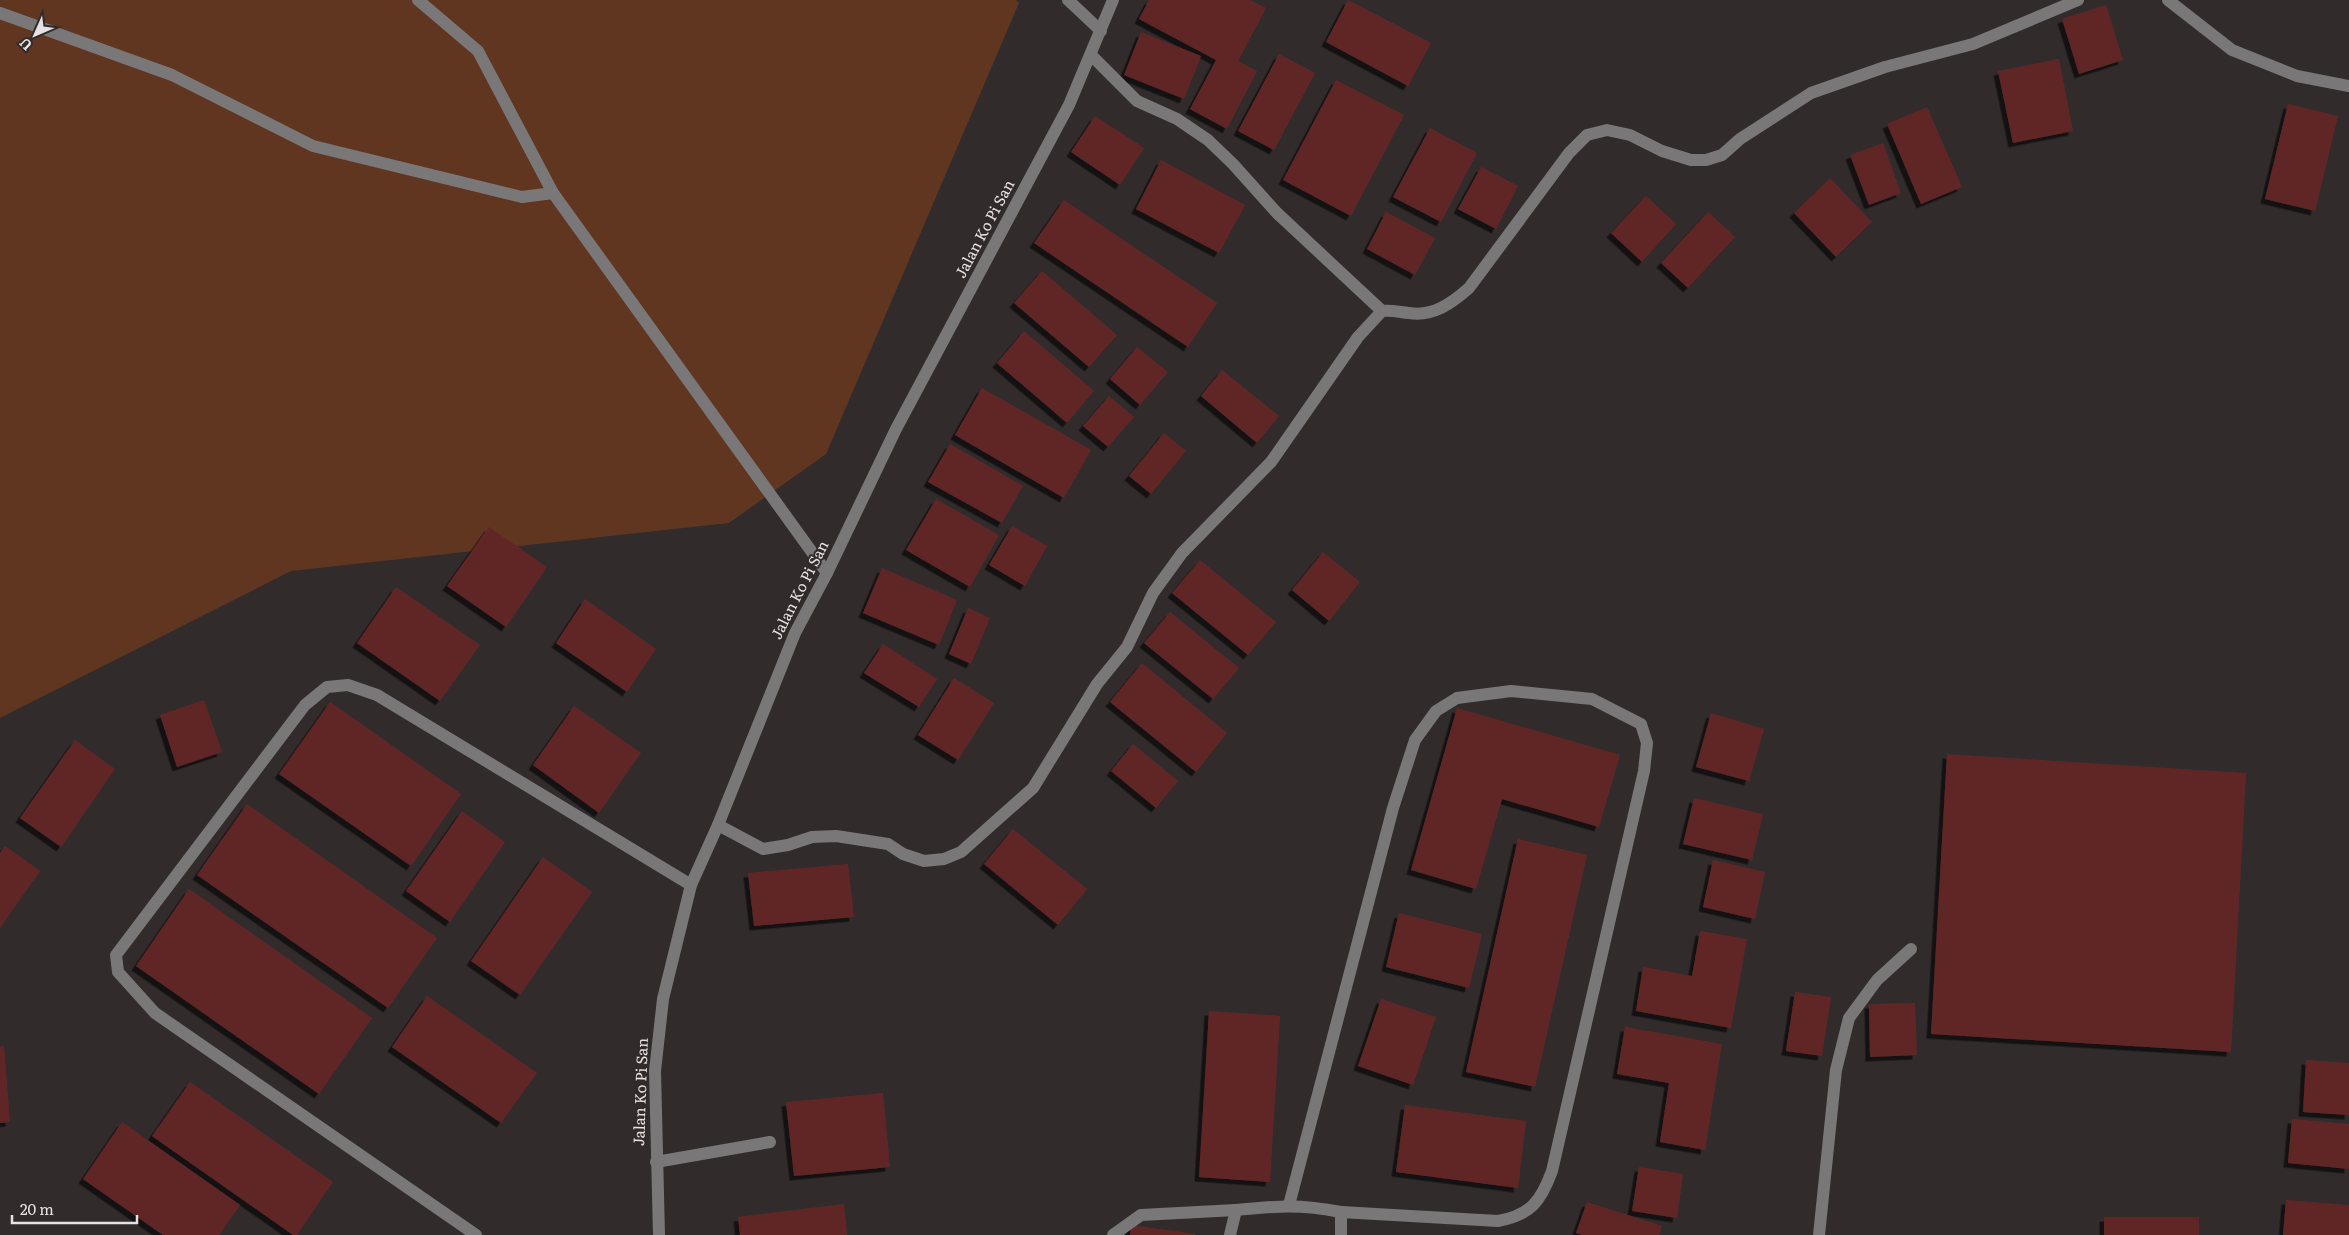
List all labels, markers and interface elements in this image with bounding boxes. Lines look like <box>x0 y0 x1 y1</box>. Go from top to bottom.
north arrow <box>10 10 60 60</box>
text: U <box>14 34 36 56</box>
street label: Jalan Ko Pi San <box>948 175 1019 281</box>
street label: Jalan Ko Pi San <box>764 536 834 643</box>
street label: Jalan Ko Pi San <box>626 1037 653 1146</box>
scale bar <box>12 1192 138 1224</box>
text: 20 m <box>20 1197 54 1220</box>

